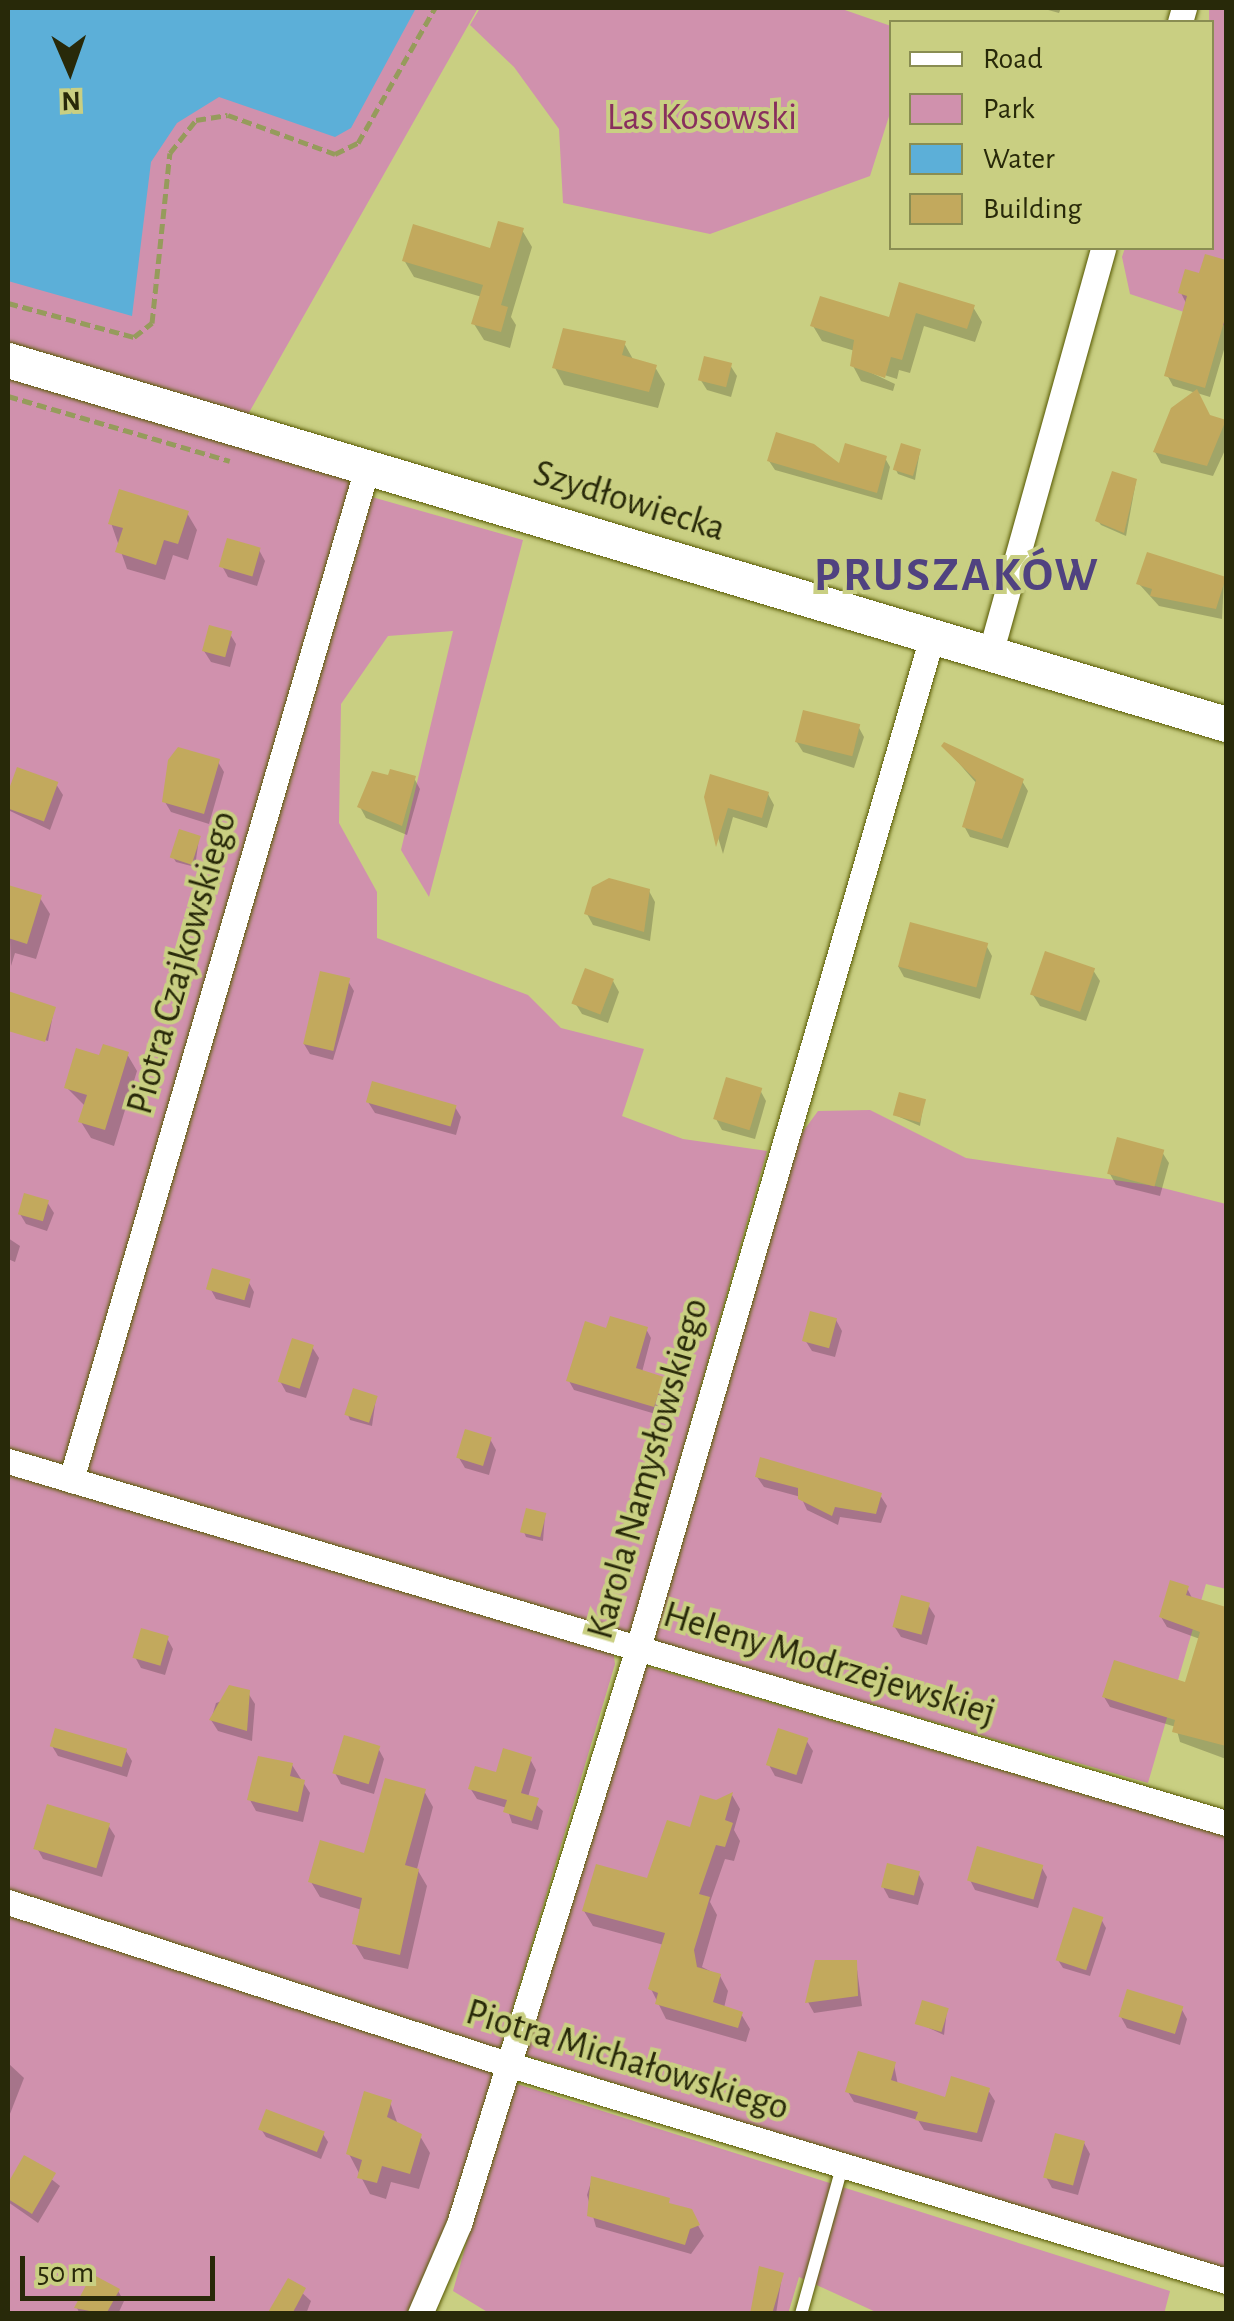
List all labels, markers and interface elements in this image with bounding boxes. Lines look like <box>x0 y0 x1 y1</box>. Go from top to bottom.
north arrow <box>20 20 120 120</box>
legend <box>889 20 1214 250</box>
text: Road <box>983 44 1043 74</box>
text: N <box>61 86 81 114</box>
text: Park <box>983 94 1035 124</box>
park label: Las Kosowski <box>607 96 797 142</box>
text: Water <box>983 144 1055 174</box>
text: Building <box>983 194 1082 224</box>
street label: Szydłowiecka <box>528 451 730 553</box>
district label: PRUSZAKÓW <box>814 548 1100 606</box>
street label: Piotra Czajkowskiego <box>118 806 248 1120</box>
street label: Karola Namysłowskiego <box>578 1293 720 1645</box>
street label: Heleny Modrzejewskiej <box>657 1593 1001 1737</box>
street label: Piotra Michałowskiego <box>460 1990 794 2132</box>
scale bar <box>25 2236 220 2298</box>
text: 50 m <box>37 2258 94 2288</box>

